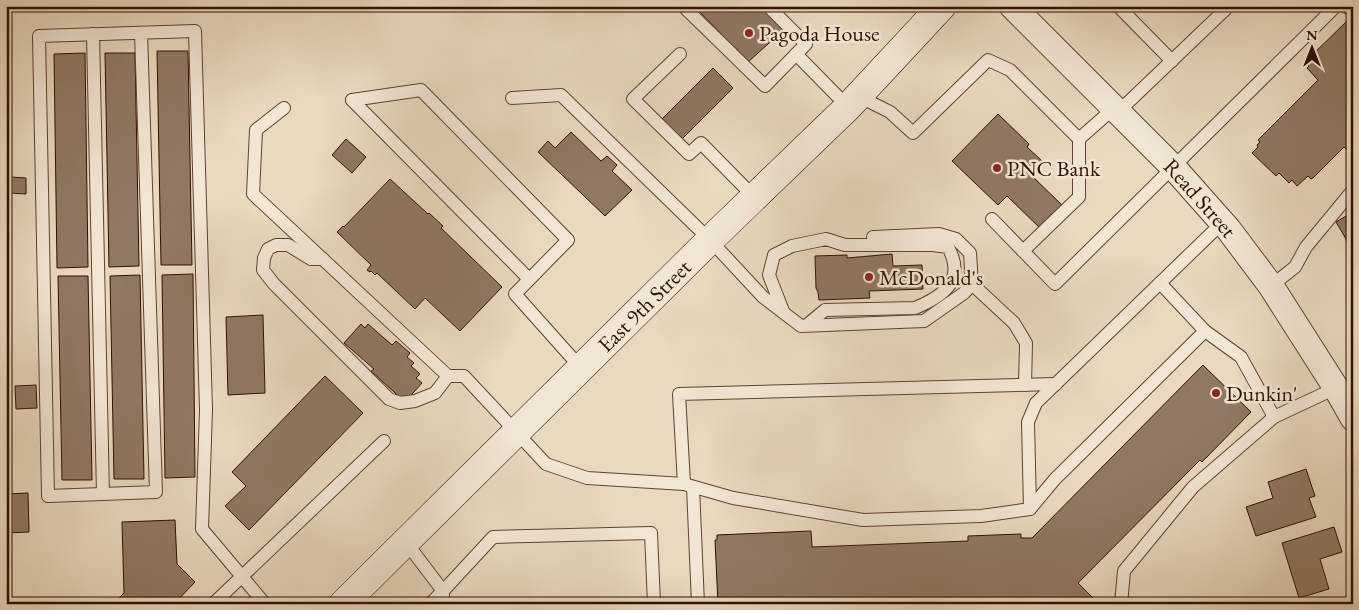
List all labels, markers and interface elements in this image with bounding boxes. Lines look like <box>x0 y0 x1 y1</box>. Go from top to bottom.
place label: Pagoda House <box>759 19 880 48</box>
north arrow <box>1286 22 1336 72</box>
text: N <box>1306 26 1318 44</box>
marker: Pagoda House <box>743 27 755 39</box>
street label: Read Street <box>1158 152 1244 243</box>
place label: PNC Bank <box>1007 154 1101 183</box>
marker: PNC Bank <box>991 162 1003 174</box>
street label: East 9th Street <box>591 253 697 358</box>
place label: McDonald's <box>879 263 983 292</box>
marker: McDonald's <box>863 271 875 283</box>
place label: Dunkin' <box>1226 379 1298 408</box>
marker: Dunkin' <box>1210 387 1222 399</box>

